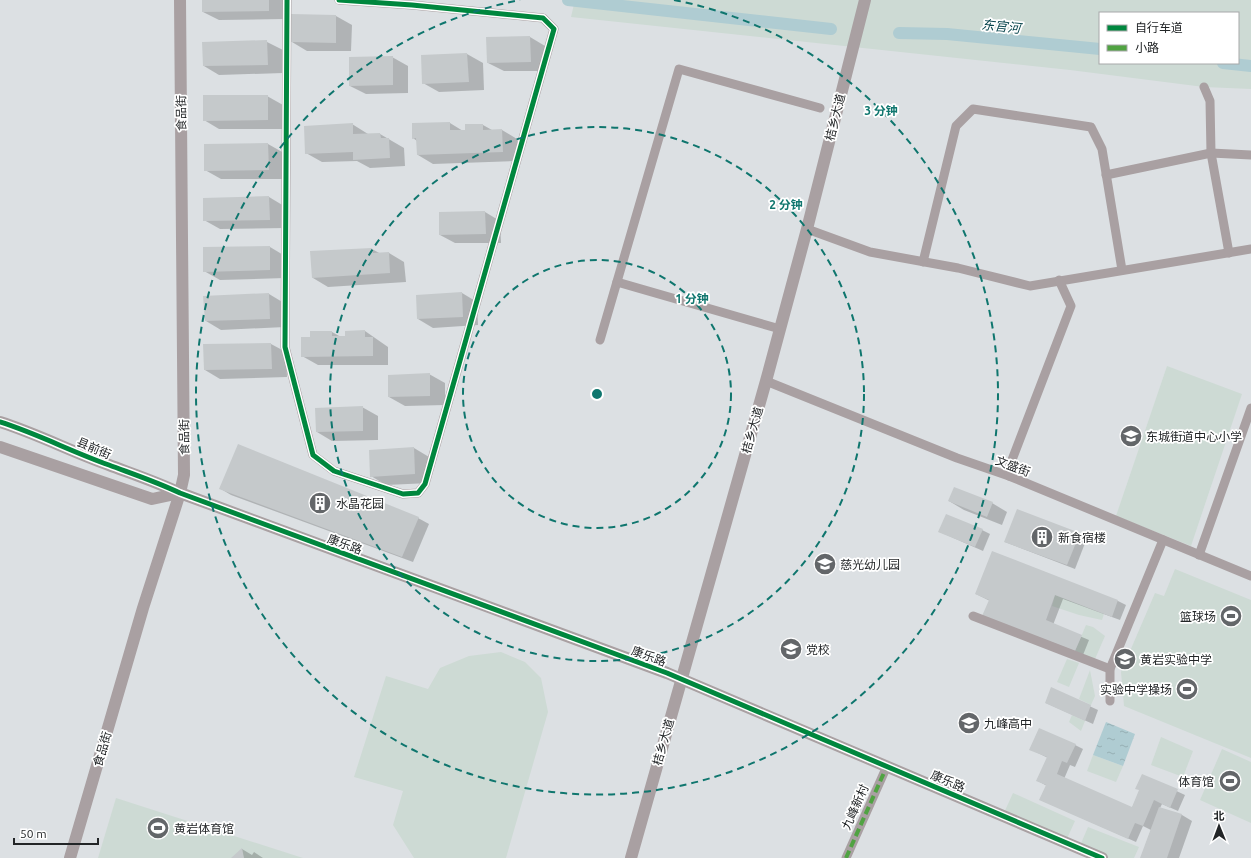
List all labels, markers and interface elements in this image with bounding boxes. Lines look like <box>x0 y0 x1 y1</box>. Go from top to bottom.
legend <box>1099 12 1239 64</box>
water label: 东官河 <box>981 17 1024 35</box>
text: 自行车道 <box>1135 21 1183 34</box>
text: 小路 <box>1135 41 1159 54</box>
street label: 桔乡大道 <box>823 92 847 142</box>
street label: 食品街 <box>174 95 188 131</box>
text: 3 分钟 <box>864 104 898 117</box>
text: 2 分钟 <box>769 198 803 211</box>
text: 1 分钟 <box>675 292 709 305</box>
centre of rings <box>590 387 604 401</box>
street label: 桔乡大道 <box>739 405 765 455</box>
street label: 食品街 <box>177 419 191 455</box>
school or university icon: 东城街道中心小学 <box>1118 423 1144 449</box>
place label: 东城街道中心小学 <box>1146 430 1242 443</box>
street label: 县前街 <box>75 435 113 461</box>
street label: 文盛街 <box>994 453 1032 479</box>
building icon: 水晶花园 <box>307 490 333 516</box>
place label: 水晶花园 <box>336 497 384 510</box>
building icon: 新食宿楼 <box>1029 524 1055 550</box>
place label: 新食宿楼 <box>1058 531 1106 544</box>
street label: 康乐路 <box>326 532 364 556</box>
school or university icon: 慈光幼儿园 <box>812 551 838 577</box>
place label: 慈光幼儿园 <box>840 558 900 571</box>
sports icon: 篮球场 <box>1218 603 1244 629</box>
place label: 篮球场 <box>1180 610 1216 623</box>
school or university icon: 党校 <box>778 636 804 662</box>
place label: 党校 <box>806 643 830 656</box>
street label: 康乐路 <box>630 644 668 668</box>
school or university icon: 黄岩实验中学 <box>1112 646 1138 672</box>
place label: 黄岩实验中学 <box>1140 653 1212 666</box>
sports icon: 实验中学操场 <box>1174 676 1200 702</box>
place label: 实验中学操场 <box>1100 683 1172 696</box>
school or university icon: 九峰高中 <box>956 710 982 736</box>
street label: 桔乡大道 <box>650 717 676 767</box>
place label: 九峰高中 <box>984 717 1032 730</box>
street label: 食品街 <box>91 730 113 768</box>
street label: 康乐路 <box>929 768 967 794</box>
sports icon: 体育馆 <box>1217 768 1243 794</box>
place label: 体育馆 <box>1178 775 1214 788</box>
street label: 九峰新村 <box>839 782 871 832</box>
north arrow <box>1199 806 1239 846</box>
text: 北 <box>1213 810 1224 822</box>
sports icon: 黄岩体育馆 <box>145 815 171 841</box>
scale bar <box>14 820 98 846</box>
place label: 黄岩体育馆 <box>174 822 234 835</box>
text: 50 m <box>20 827 47 840</box>

